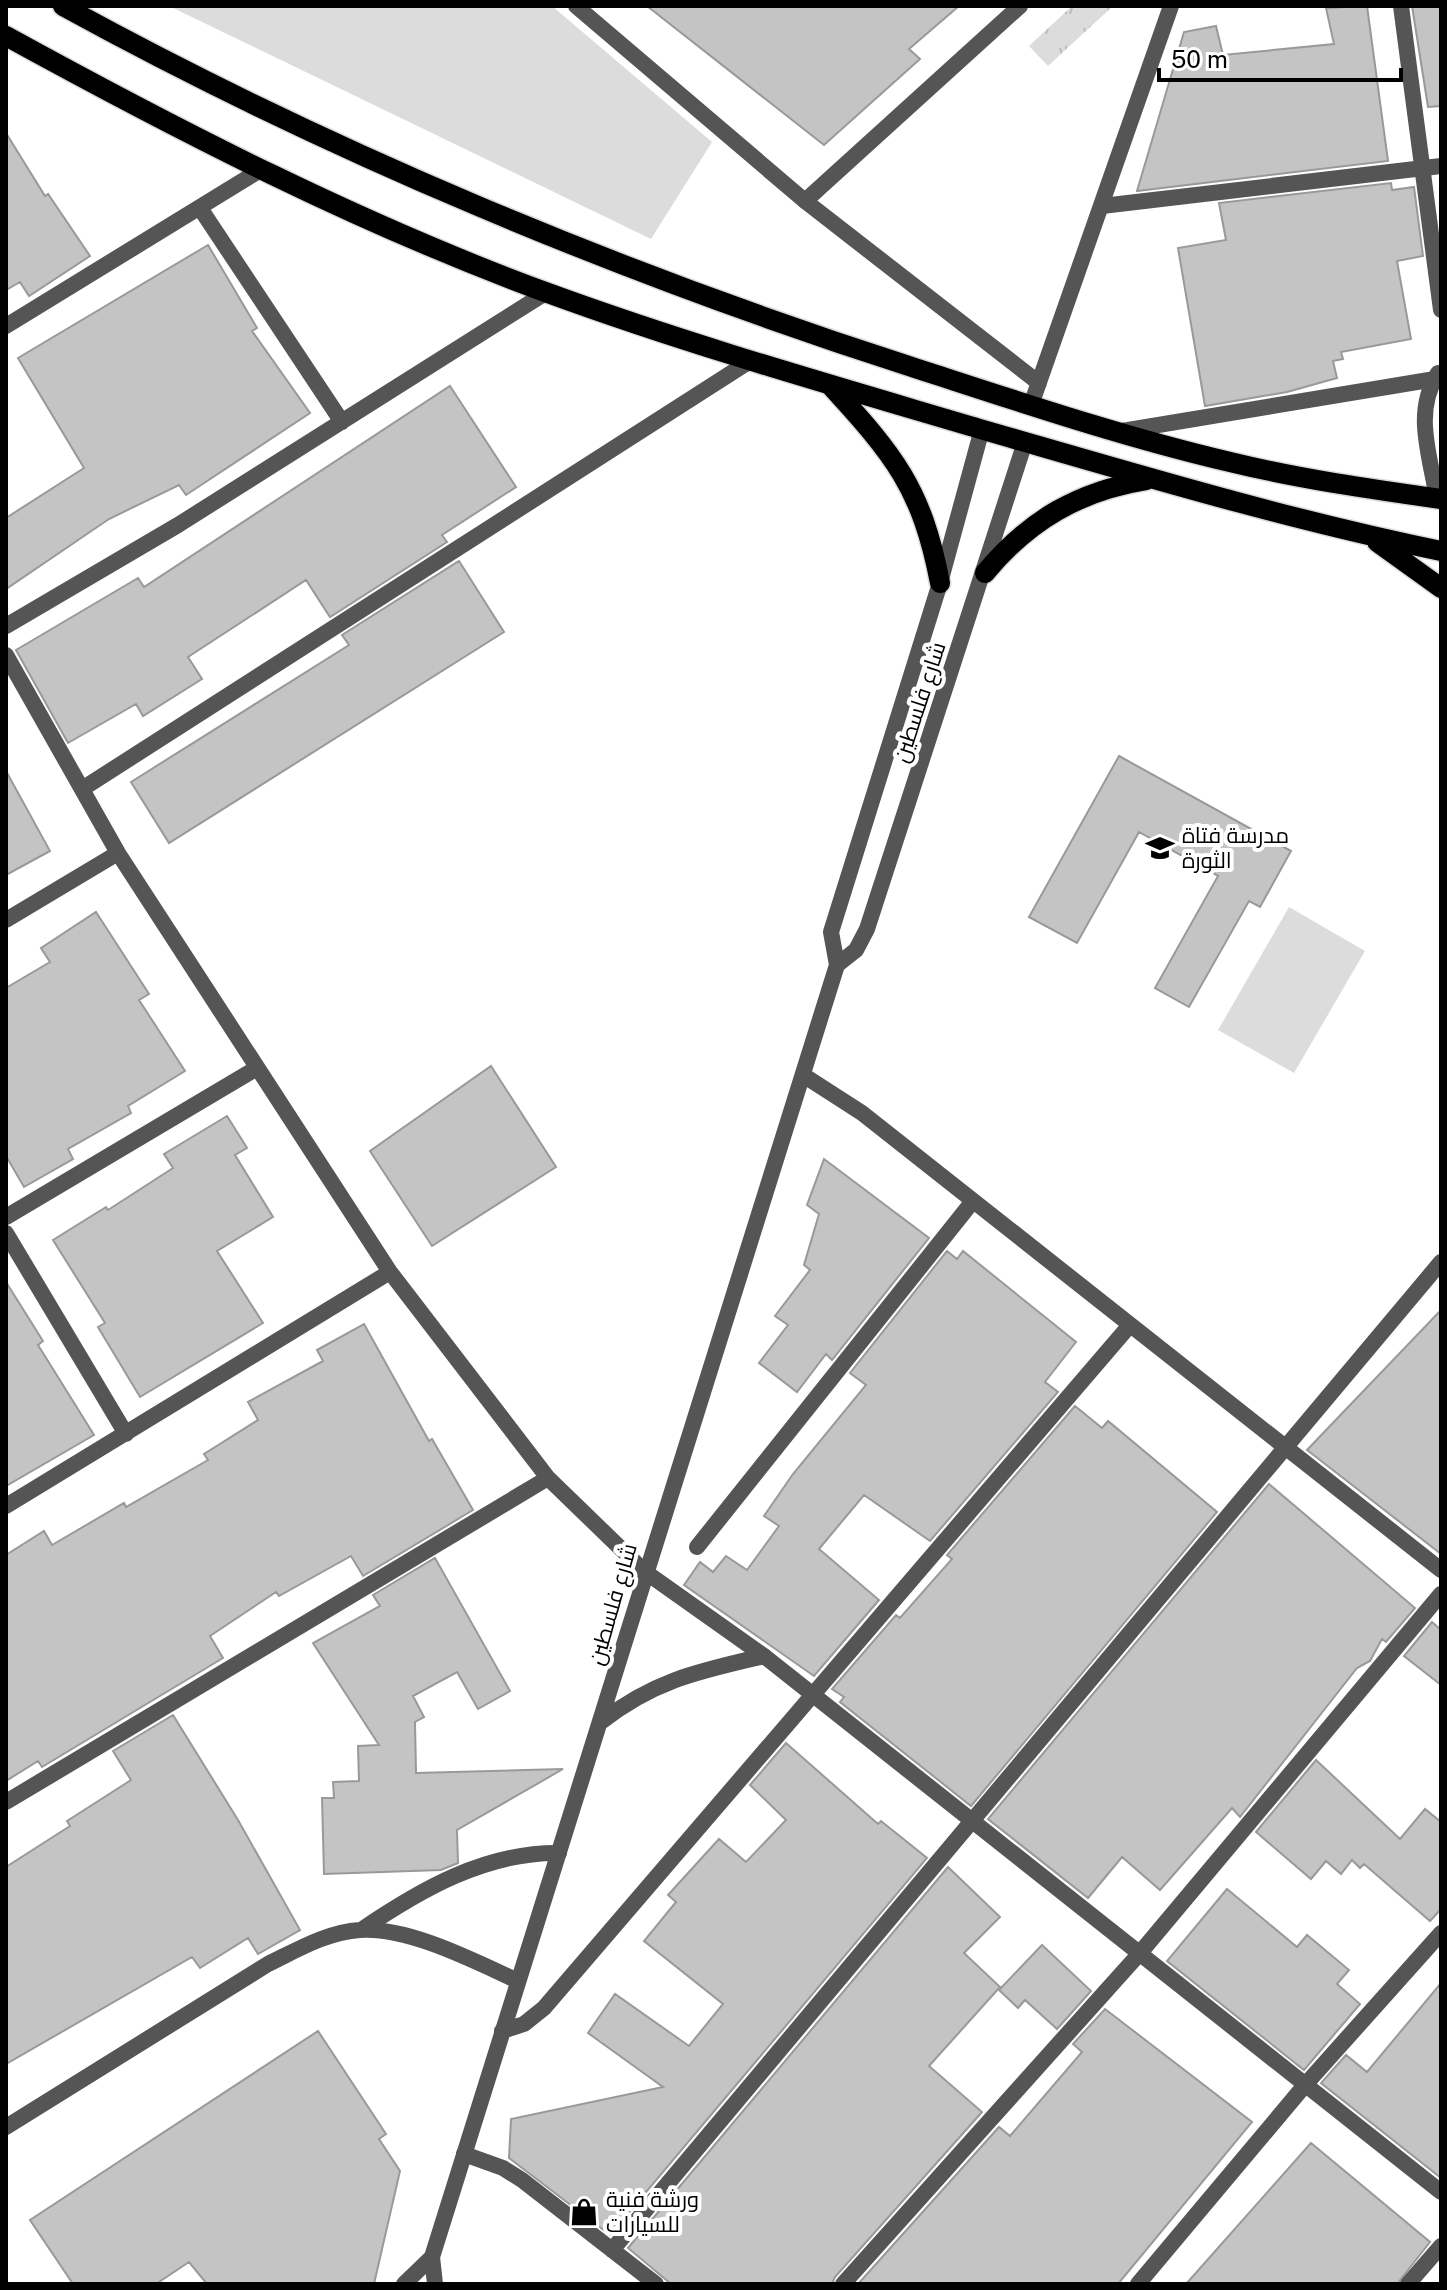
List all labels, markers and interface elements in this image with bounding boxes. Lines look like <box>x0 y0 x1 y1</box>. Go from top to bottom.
scale bar <box>1159 32 1401 82</box>
text: 50 m <box>1171 45 1228 73</box>
street label: شارع فلسطين <box>887 638 953 766</box>
place label: مدرسة فتاة الثورة <box>1182 822 1289 873</box>
school or university icon: مدرسة فتاة الثورة <box>1145 833 1175 863</box>
street label: شارع فلسطين <box>582 1540 644 1668</box>
place label: ورشة فنية للسيارات <box>606 2186 699 2237</box>
shop icon: ورشة فنية للسيارات <box>569 2197 599 2227</box>

